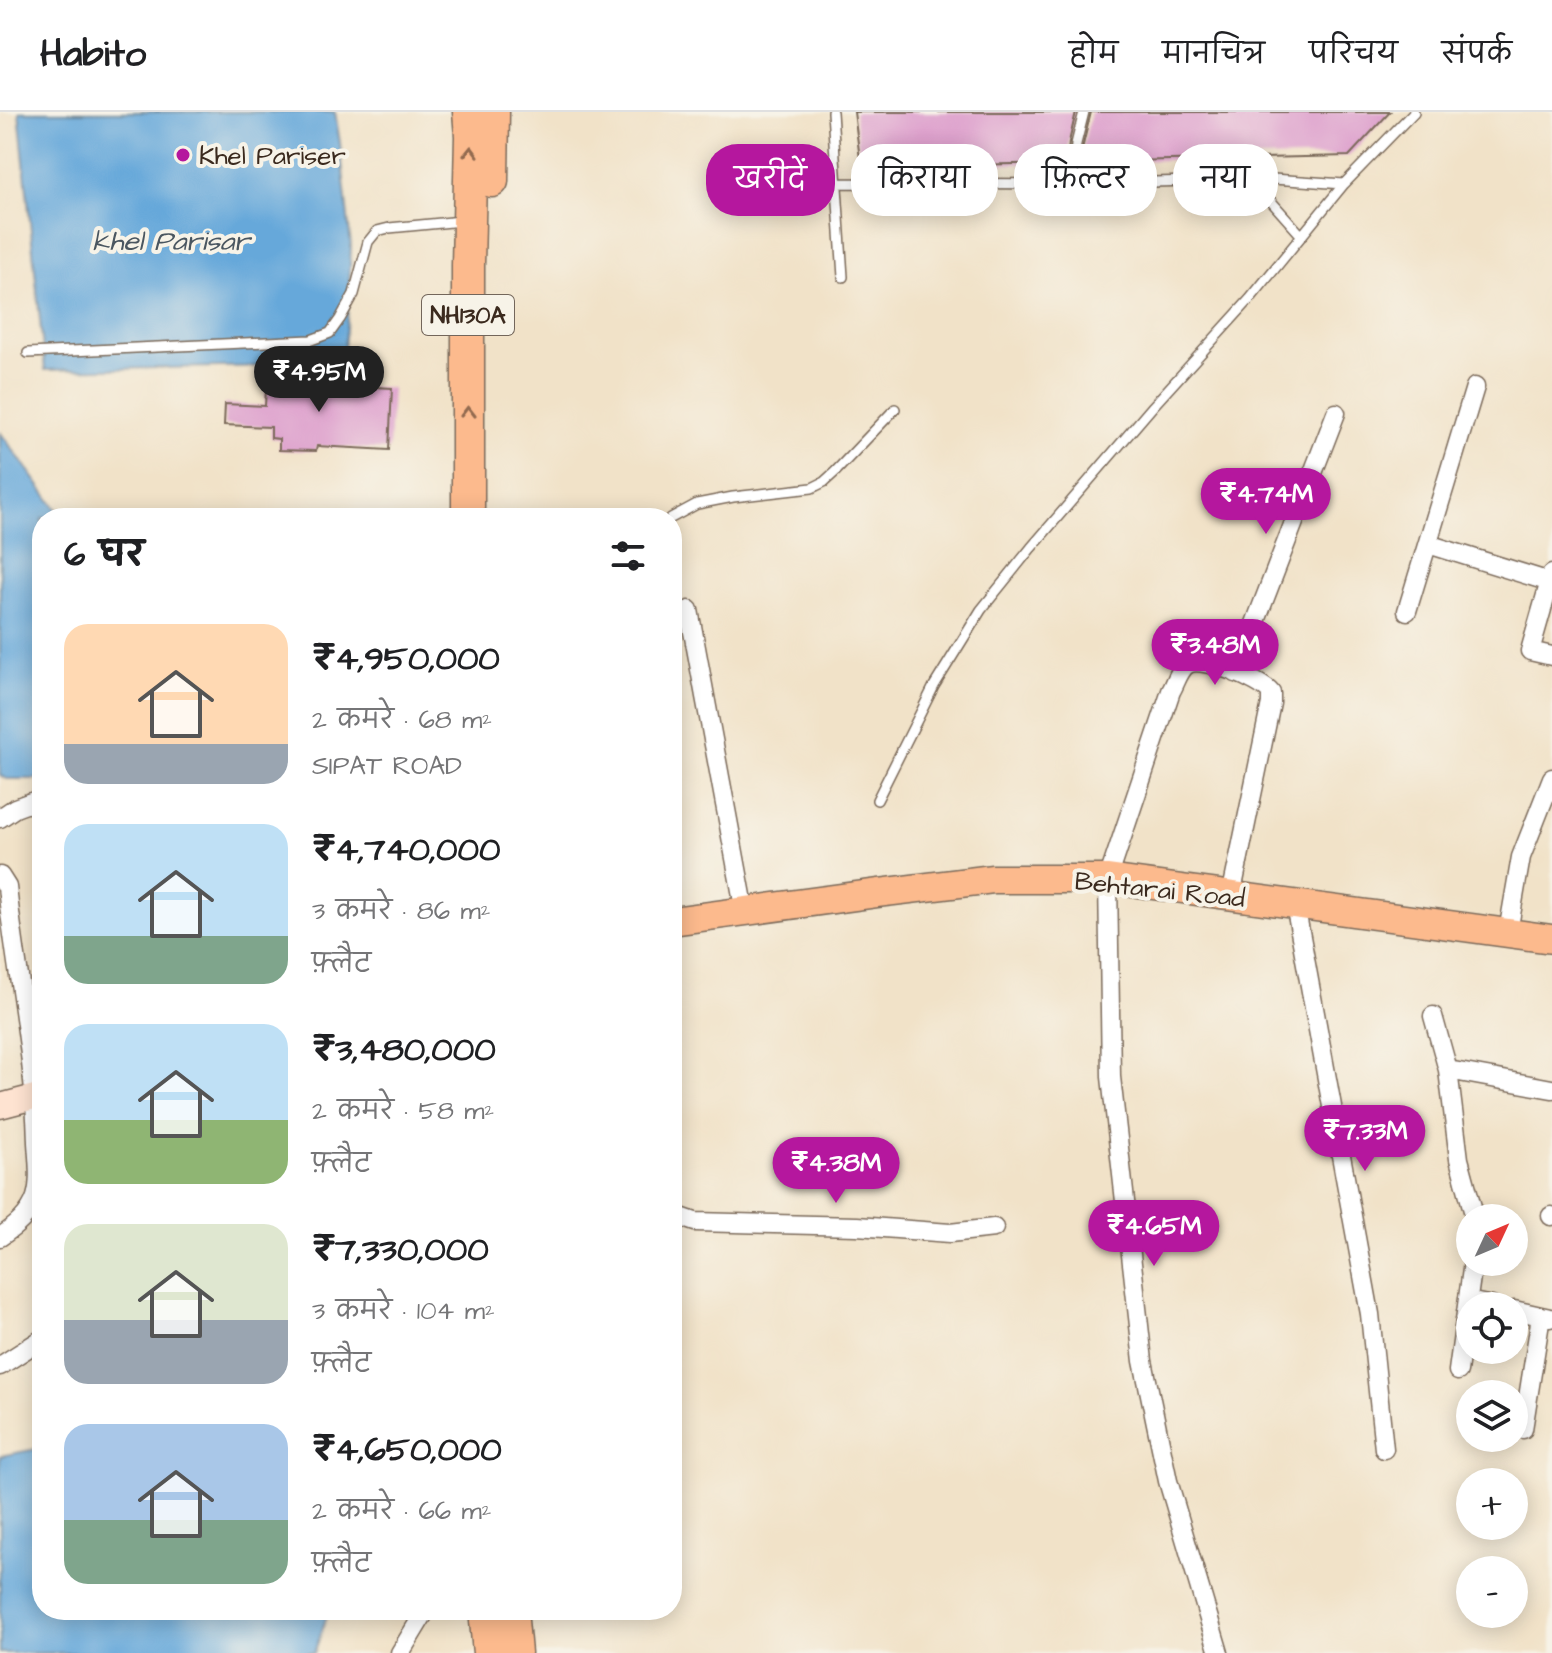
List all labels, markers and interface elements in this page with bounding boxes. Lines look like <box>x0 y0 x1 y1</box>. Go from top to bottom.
text: Habito <box>40 29 146 81</box>
text: होम <box>1069 35 1118 74</box>
text: मानचित्र <box>1162 35 1265 74</box>
text: परिचय <box>1309 35 1398 74</box>
text: संपर्क <box>1442 35 1512 74</box>
place label: Khel Pariser <box>199 138 346 174</box>
chip: खरीदें <box>706 144 835 216</box>
chip: किराया <box>851 144 998 216</box>
chip: फ़िल्टर <box>1014 144 1157 216</box>
chip: नया <box>1173 144 1278 216</box>
one-way arrow <box>462 145 480 158</box>
marker: Khel Pariser <box>174 146 192 164</box>
water label: khel Parisar <box>92 222 252 261</box>
road number: NH130A <box>422 295 514 335</box>
pin: ₹4.95M <box>254 346 384 414</box>
text: ₹4.95M <box>272 354 366 390</box>
one-way arrow <box>459 405 477 418</box>
pin: ₹4.74M <box>1201 468 1331 536</box>
text: ₹4.74M <box>1219 476 1313 512</box>
text: 6 घर <box>64 531 144 579</box>
icon: filters <box>606 534 650 578</box>
pin: ₹3.48M <box>1150 619 1280 687</box>
text: ₹3.48M <box>1170 627 1260 663</box>
text: ₹4,950,000 <box>312 635 500 683</box>
icon: home <box>128 656 224 752</box>
text: 2 कमरे · 68 m² <box>312 702 492 738</box>
text: SIPAT ROAD <box>312 748 462 784</box>
text: ₹4,740,000 <box>312 826 500 874</box>
icon: home <box>128 856 224 952</box>
street label: Behtarai Road <box>1073 863 1247 917</box>
text: 3 कमरे · 86 m² <box>312 893 490 929</box>
text: फ़्लैट <box>312 946 371 982</box>
text: ₹3,480,000 <box>312 1026 496 1074</box>
icon: home <box>128 1056 224 1152</box>
text: 2 कमरे · 58 m² <box>312 1093 494 1129</box>
pin: ₹7.33M <box>1300 1105 1430 1173</box>
text: ₹7.33M <box>1322 1113 1408 1149</box>
pin: ₹4.38M <box>771 1137 901 1205</box>
text: ₹4.38M <box>791 1145 881 1181</box>
text: फ़्लैट <box>312 1146 371 1182</box>
pin: ₹4.65M <box>1089 1200 1219 1268</box>
north arrow <box>1456 1204 1528 1276</box>
map controls <box>1456 1204 1528 1628</box>
text: ₹4.65M <box>1106 1208 1202 1244</box>
text: ₹7,330,000 <box>312 1226 489 1274</box>
icon: home <box>128 1256 224 1352</box>
button: locate <box>1456 1292 1528 1364</box>
text: 3 कमरे · 104 m² <box>312 1293 495 1329</box>
text: फ़्लैट <box>312 1346 371 1382</box>
button: layers <box>1456 1380 1528 1452</box>
text: ₹4,650,000 <box>312 1426 502 1474</box>
icon: home <box>128 1456 224 1552</box>
button: + <box>1456 1468 1528 1540</box>
text: 2 कमरे · 66 m² <box>312 1493 491 1529</box>
text: फ़्लैट <box>312 1546 371 1582</box>
button: − <box>1456 1556 1528 1628</box>

